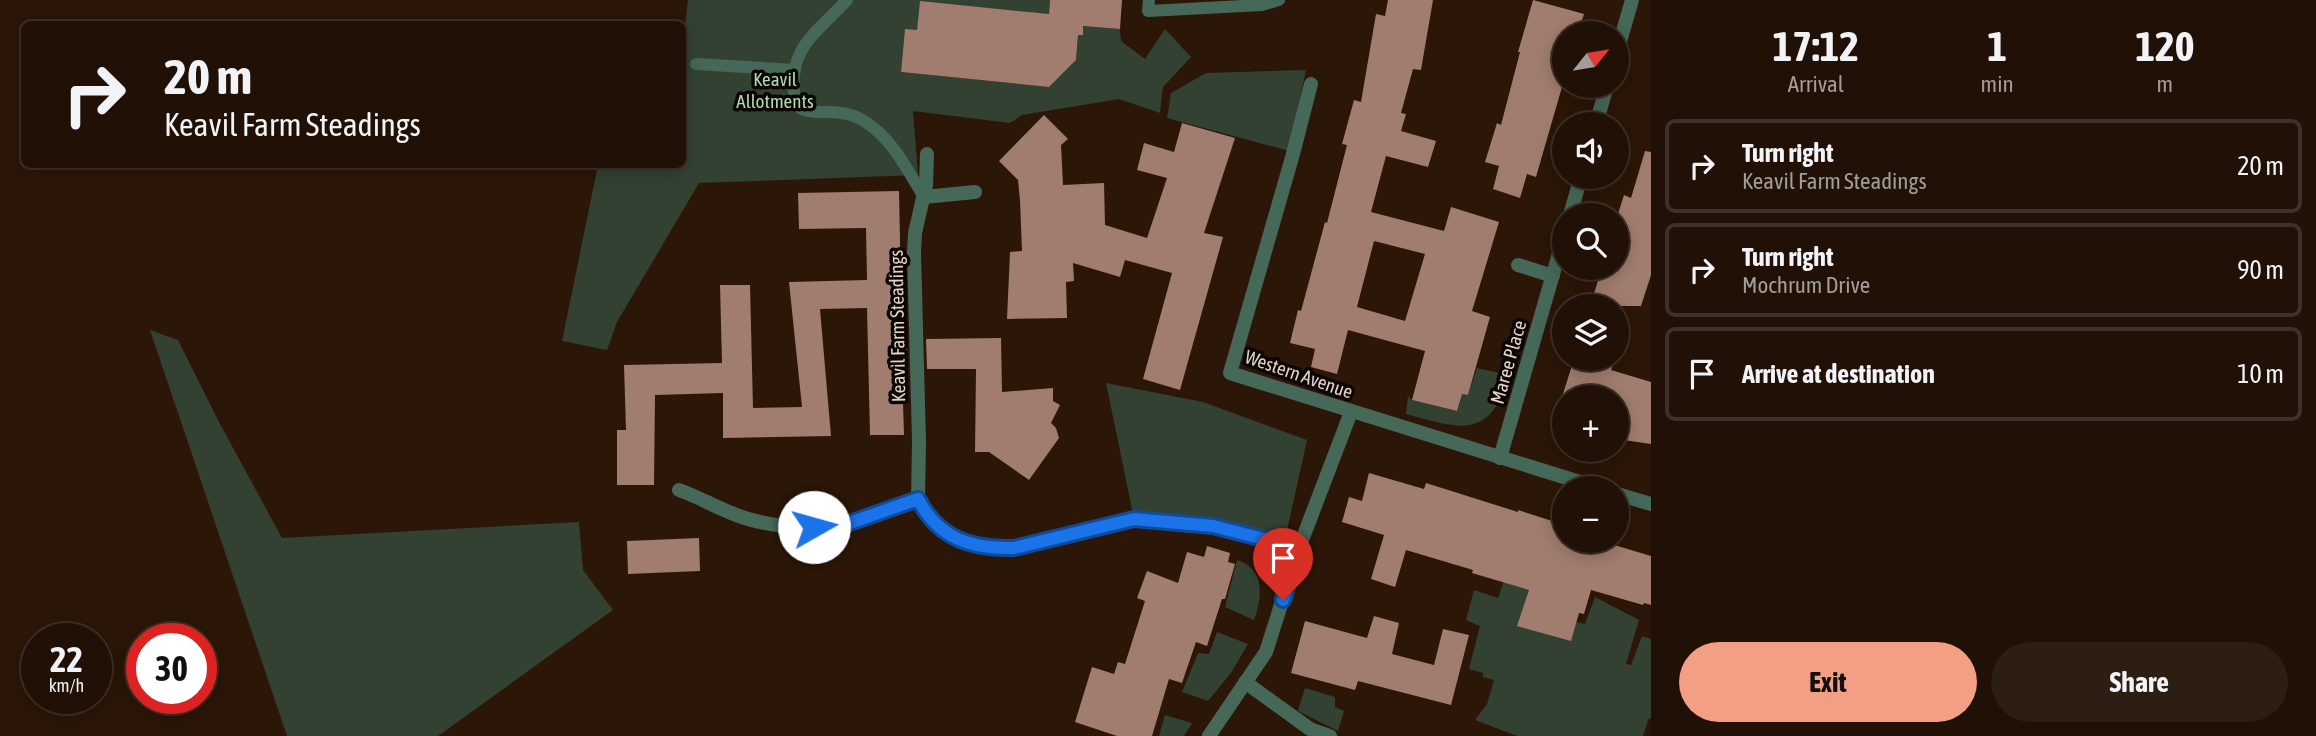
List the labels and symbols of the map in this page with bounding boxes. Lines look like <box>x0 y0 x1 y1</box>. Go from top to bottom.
north arrow <box>1552 21 1629 98</box>
park label: Keavil Allotments <box>736 68 814 112</box>
street label: Keavil Farm Steadings <box>885 249 909 402</box>
street label: Maree Place <box>1486 318 1530 406</box>
street label: Western Avenue <box>1242 345 1356 403</box>
position arrow <box>777 490 851 564</box>
pin <box>1253 528 1313 600</box>
speed limit sign: 30 <box>126 623 217 714</box>

